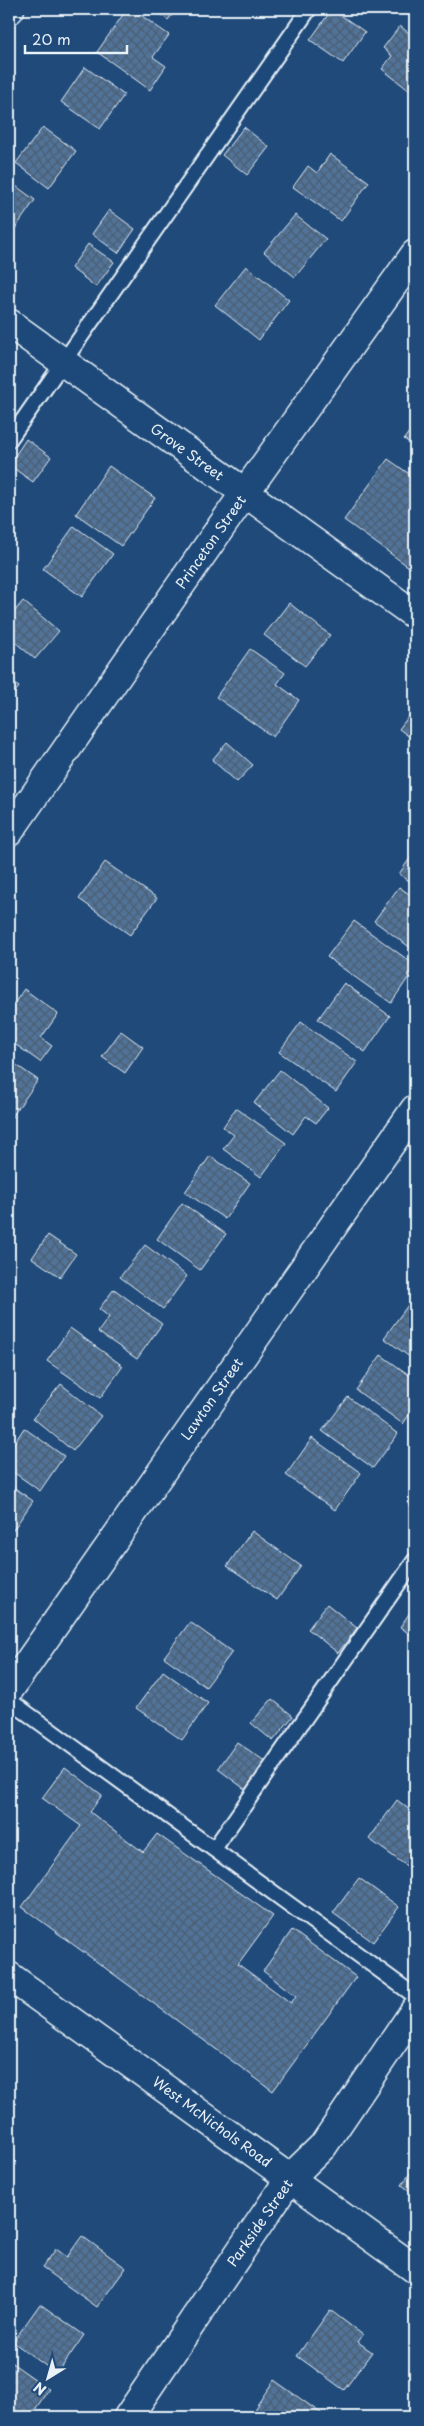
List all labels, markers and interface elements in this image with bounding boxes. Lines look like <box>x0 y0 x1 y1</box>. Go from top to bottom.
scale bar <box>25 22 128 54</box>
text: 20 m <box>32 27 71 50</box>
street label: Grove Street <box>146 418 229 486</box>
street label: Princeton Street <box>170 490 251 593</box>
street label: Lawton Street <box>175 1353 248 1444</box>
street label: West McNichols Road <box>148 2071 276 2172</box>
street label: Parkside Street <box>222 2175 298 2271</box>
north arrow <box>22 2354 72 2404</box>
text: N <box>29 2377 51 2401</box>

